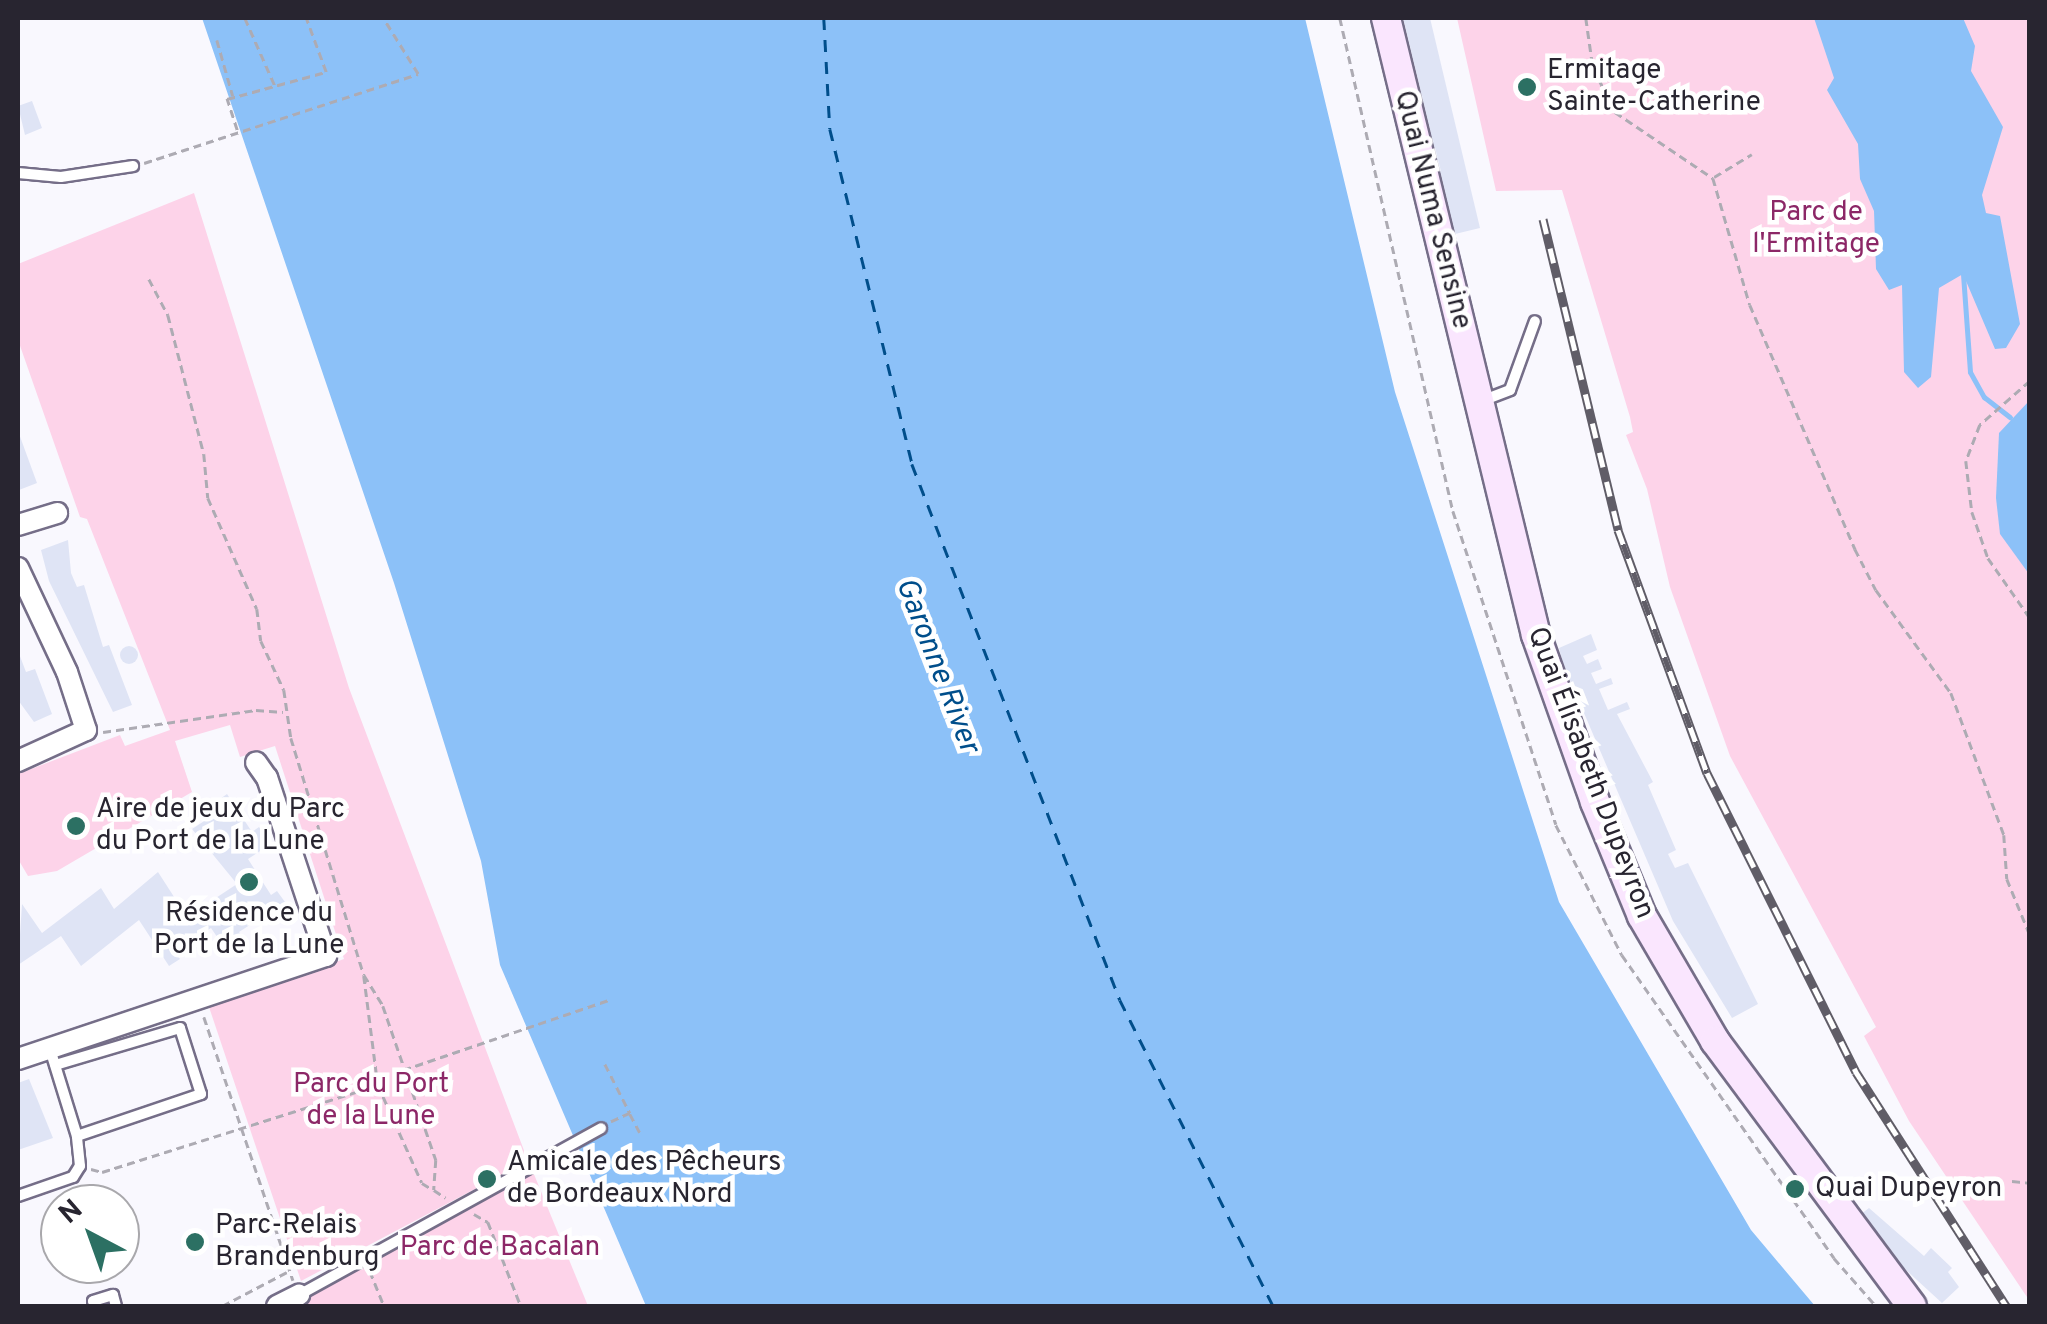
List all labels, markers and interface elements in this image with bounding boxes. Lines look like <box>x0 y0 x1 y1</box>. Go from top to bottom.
place label: Ermitage Sainte-Catherine <box>1547 54 1761 120</box>
marker: Ermitage Sainte-Catherine <box>1516 76 1538 98</box>
street label: Quai Numa Sensine <box>1386 87 1478 333</box>
park label: Parc de l'Ermitage <box>1752 196 1880 262</box>
water label: Garonne River <box>886 573 986 759</box>
street label: Quai Élisabeth Dupeyron <box>1519 623 1661 923</box>
place label: Aire de jeux du Parc du Port de la Lune <box>96 793 345 859</box>
marker: Aire de jeux du Parc du Port de la Lune <box>65 815 87 837</box>
marker: Résidence du Port de la Lune <box>238 871 260 893</box>
place label: Résidence du Port de la Lune <box>154 897 344 963</box>
park label: Parc du Port de la Lune <box>293 1068 449 1134</box>
place label: Amicale des Pêcheurs de Bordeaux Nord <box>507 1146 781 1212</box>
marker: Amicale des Pêcheurs de Bordeaux Nord <box>476 1168 498 1190</box>
place label: Quai Dupeyron <box>1815 1172 2002 1206</box>
marker: Quai Dupeyron <box>1784 1178 1806 1200</box>
north arrow <box>40 1184 140 1284</box>
text: N <box>52 1193 91 1233</box>
place label: Parc-Relais Brandenburg <box>215 1209 379 1275</box>
marker: Parc-Relais Brandenburg <box>184 1231 206 1253</box>
park label: Parc de Bacalan <box>400 1231 600 1265</box>

